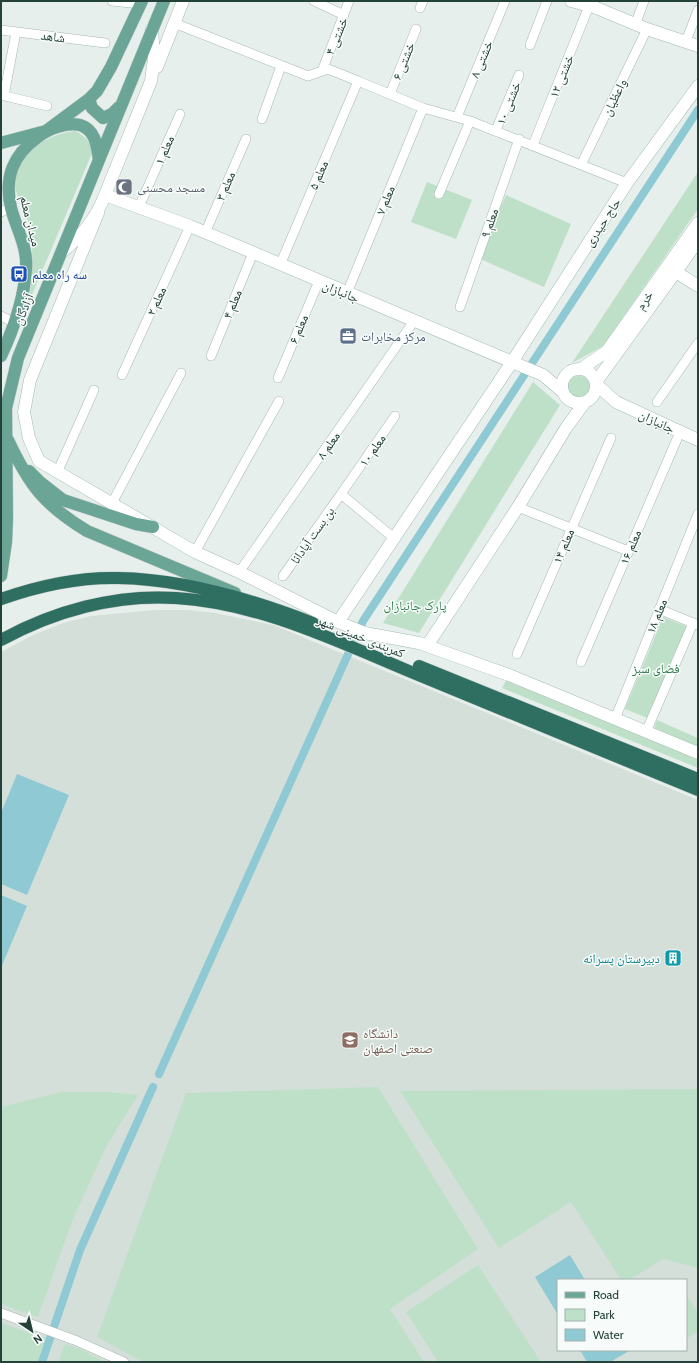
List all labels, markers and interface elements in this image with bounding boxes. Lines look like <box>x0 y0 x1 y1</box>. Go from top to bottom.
street label: خشتی ۴ <box>321 15 352 58</box>
street label: شاهد <box>40 27 66 45</box>
street label: خشتی ۸ <box>466 38 497 81</box>
street label: خشتی ۶ <box>388 40 419 83</box>
street label: خشتی ۱۲ <box>545 52 578 100</box>
street label: واعظیان <box>598 76 631 119</box>
street label: خشتی ۱۰ <box>492 79 525 127</box>
street label: معلم ۱ <box>151 133 178 167</box>
street label: معلم ۵ <box>305 158 332 192</box>
street label: معلم ۳ <box>212 169 239 203</box>
mosque icon: مسجد محسنی <box>114 177 134 197</box>
place label: مسجد محسنی <box>137 179 205 196</box>
street label: معلم ۷ <box>372 183 399 217</box>
street label: میدان معلم <box>16 194 45 248</box>
street label: حاج حیدری <box>580 195 625 250</box>
street label: معلم ۹ <box>477 206 502 240</box>
bus stop icon: سه راه معلم <box>9 264 29 284</box>
place label: سه راه معلم <box>32 266 87 283</box>
street label: جانبازان <box>320 276 362 307</box>
street label: معلم ۲ <box>143 284 170 318</box>
street label: معلم ۴ <box>219 287 246 321</box>
street label: خرم <box>632 287 657 313</box>
street label: آزادگان <box>9 290 38 328</box>
street label: معلم ۶ <box>285 312 312 346</box>
office icon: مرکز مخابرات <box>338 326 358 346</box>
place label: مرکز مخابرات <box>361 328 426 345</box>
street label: جانبازان <box>636 406 678 437</box>
street label: معلم ۸ <box>313 428 344 463</box>
street label: معلم ۱۰ <box>355 431 390 470</box>
street label: بن بست آپادانا <box>287 503 338 567</box>
street label: معلم ۱۴ <box>549 526 578 566</box>
street label: معلم ۱۶ <box>616 527 645 567</box>
street label: معلم ۱۸ <box>642 596 671 636</box>
park label: پارک جانبازان <box>383 597 447 614</box>
street label: کمربندی خمینی شهر <box>313 611 408 662</box>
park label: فضای سبز <box>631 660 680 677</box>
building icon: دبیرستان پسرانه <box>663 948 683 968</box>
place label: دبیرستان پسرانه <box>583 950 660 967</box>
place label: دانشگاه صنعتی اصفهان <box>363 1025 433 1057</box>
school or university icon: دانشگاه صنعتی اصفهان <box>340 1030 360 1050</box>
legend <box>557 1279 687 1351</box>
text: Road <box>593 1287 619 1302</box>
text: Park <box>593 1307 615 1322</box>
north arrow <box>12 1311 52 1351</box>
text: Water <box>593 1327 624 1342</box>
text: N <box>31 1331 45 1347</box>

